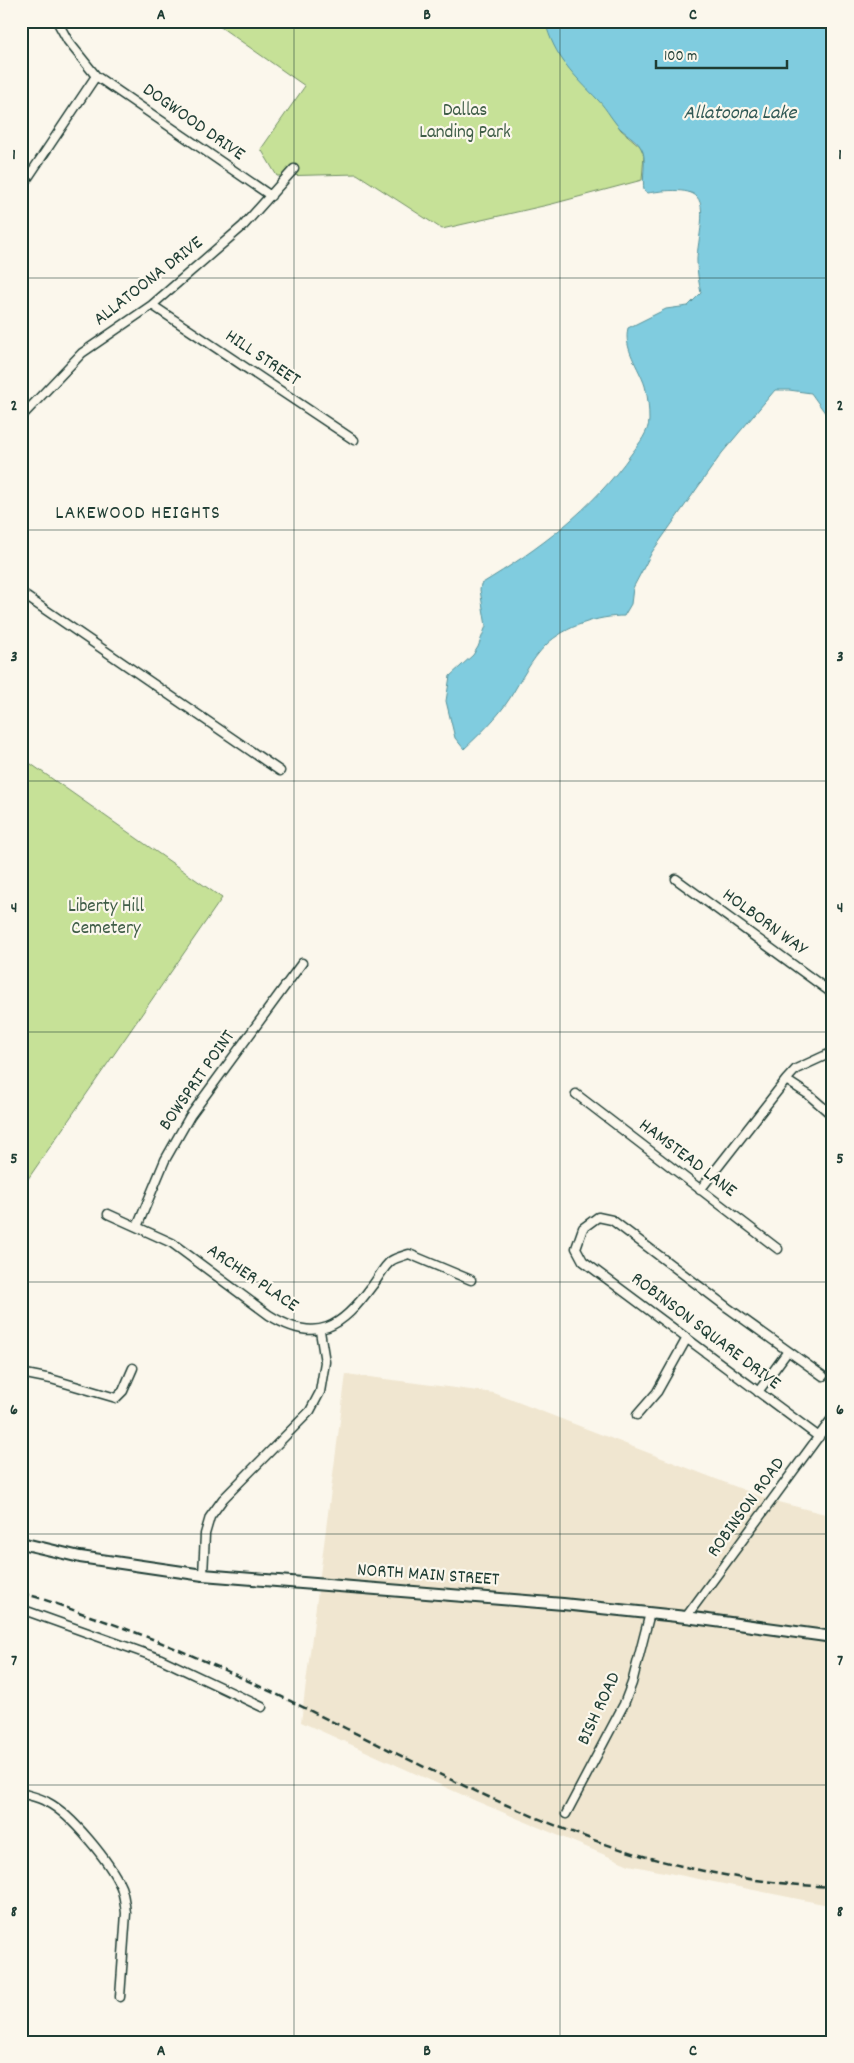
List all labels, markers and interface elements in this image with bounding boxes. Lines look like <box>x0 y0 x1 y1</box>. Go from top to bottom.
text: A <box>157 4 166 27</box>
text: B <box>423 4 431 27</box>
text: C <box>689 4 697 27</box>
scale bar <box>656 38 788 70</box>
text: 100 m <box>664 46 697 68</box>
street label: DOGWOOD DRIVE <box>136 78 250 169</box>
park label: Dallas Landing Park <box>419 98 511 147</box>
water label: Allatoona Lake <box>684 100 798 128</box>
text: 1 <box>12 144 16 167</box>
text: 1 <box>838 144 842 167</box>
street label: ALLATOONA DRIVE <box>88 230 210 333</box>
street label: HILL STREET <box>219 324 305 394</box>
text: 2 <box>11 395 18 418</box>
text: 2 <box>837 395 844 418</box>
district label: LAKEWOOD HEIGHTS <box>55 500 221 528</box>
text: 3 <box>10 646 18 669</box>
text: 3 <box>836 646 844 669</box>
street label: HOLBORN WAY <box>716 883 813 964</box>
park label: Liberty Hill Cemetery <box>68 894 145 943</box>
text: 4 <box>11 897 17 920</box>
text: 4 <box>837 897 843 920</box>
street label: BOWSPRIT POINT <box>153 1025 243 1137</box>
street label: HAMSTEAD LANE <box>632 1113 742 1205</box>
text: 5 <box>10 1148 18 1171</box>
text: 5 <box>836 1148 844 1171</box>
street label: ARCHER PLACE <box>201 1238 304 1320</box>
street label: ROBINSON SQUARE DRIVE <box>624 1267 786 1398</box>
text: 6 <box>10 1399 18 1422</box>
text: 6 <box>836 1399 844 1422</box>
street label: ROBINSON ROAD <box>701 1452 793 1564</box>
street label: NORTH MAIN STREET <box>356 1558 500 1594</box>
text: 7 <box>11 1650 17 1673</box>
text: 7 <box>837 1650 843 1673</box>
street label: BISH ROAD <box>571 1668 629 1750</box>
text: 8 <box>11 1901 18 1924</box>
text: 8 <box>837 1901 844 1924</box>
text: A <box>157 2040 166 2063</box>
text: B <box>423 2040 431 2063</box>
text: C <box>689 2040 697 2063</box>

